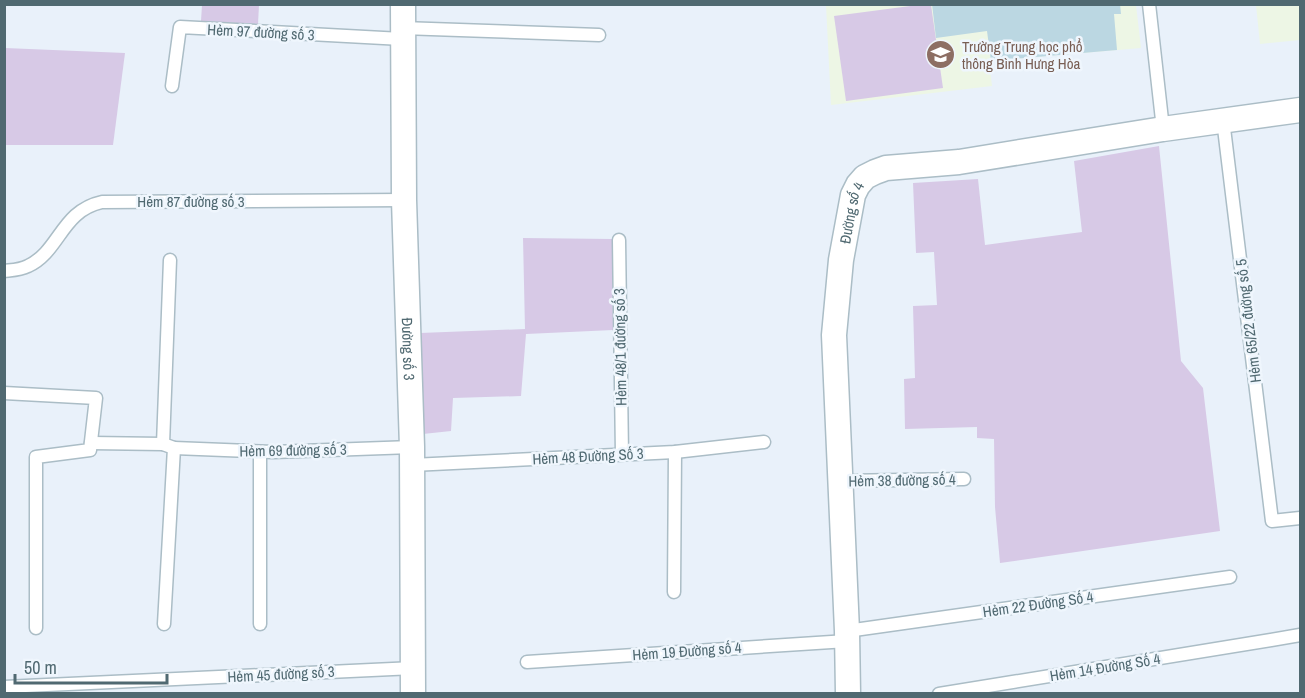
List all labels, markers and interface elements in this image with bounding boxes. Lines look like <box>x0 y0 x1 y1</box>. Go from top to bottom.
street label: Hẻm 97 đường số 3 <box>207 19 315 45</box>
place label: Trường Trung học phổ thông Bình Hưng Hòa <box>962 36 1083 74</box>
school or university icon: Trường Trung học phổ thông Bình Hưng Hòa <box>925 39 957 71</box>
street label: Đường số 4 <box>834 178 869 245</box>
street label: Hẻm 87 đường số 3 <box>137 191 245 212</box>
street label: Hẻm 65/22 đường số 5 <box>1230 258 1266 384</box>
street label: Hẻm 48/1 đường số 3 <box>608 288 632 406</box>
street label: Đường số 3 <box>397 317 420 381</box>
street label: Hẻm 69 đường số 3 <box>239 439 347 461</box>
street label: Hẻm 48 Đường Số 3 <box>532 443 644 469</box>
street label: Hẻm 38 đường số 4 <box>848 469 956 491</box>
street label: Hẻm 22 Đường Số 4 <box>981 586 1095 622</box>
street label: Hẻm 19 Đường số 4 <box>632 637 742 665</box>
scale bar <box>15 647 166 685</box>
street label: Hẻm 14 Đường Số 4 <box>1048 648 1162 686</box>
text: 50 m <box>24 655 57 680</box>
street label: Hẻm 45 đường số 3 <box>227 661 335 687</box>

